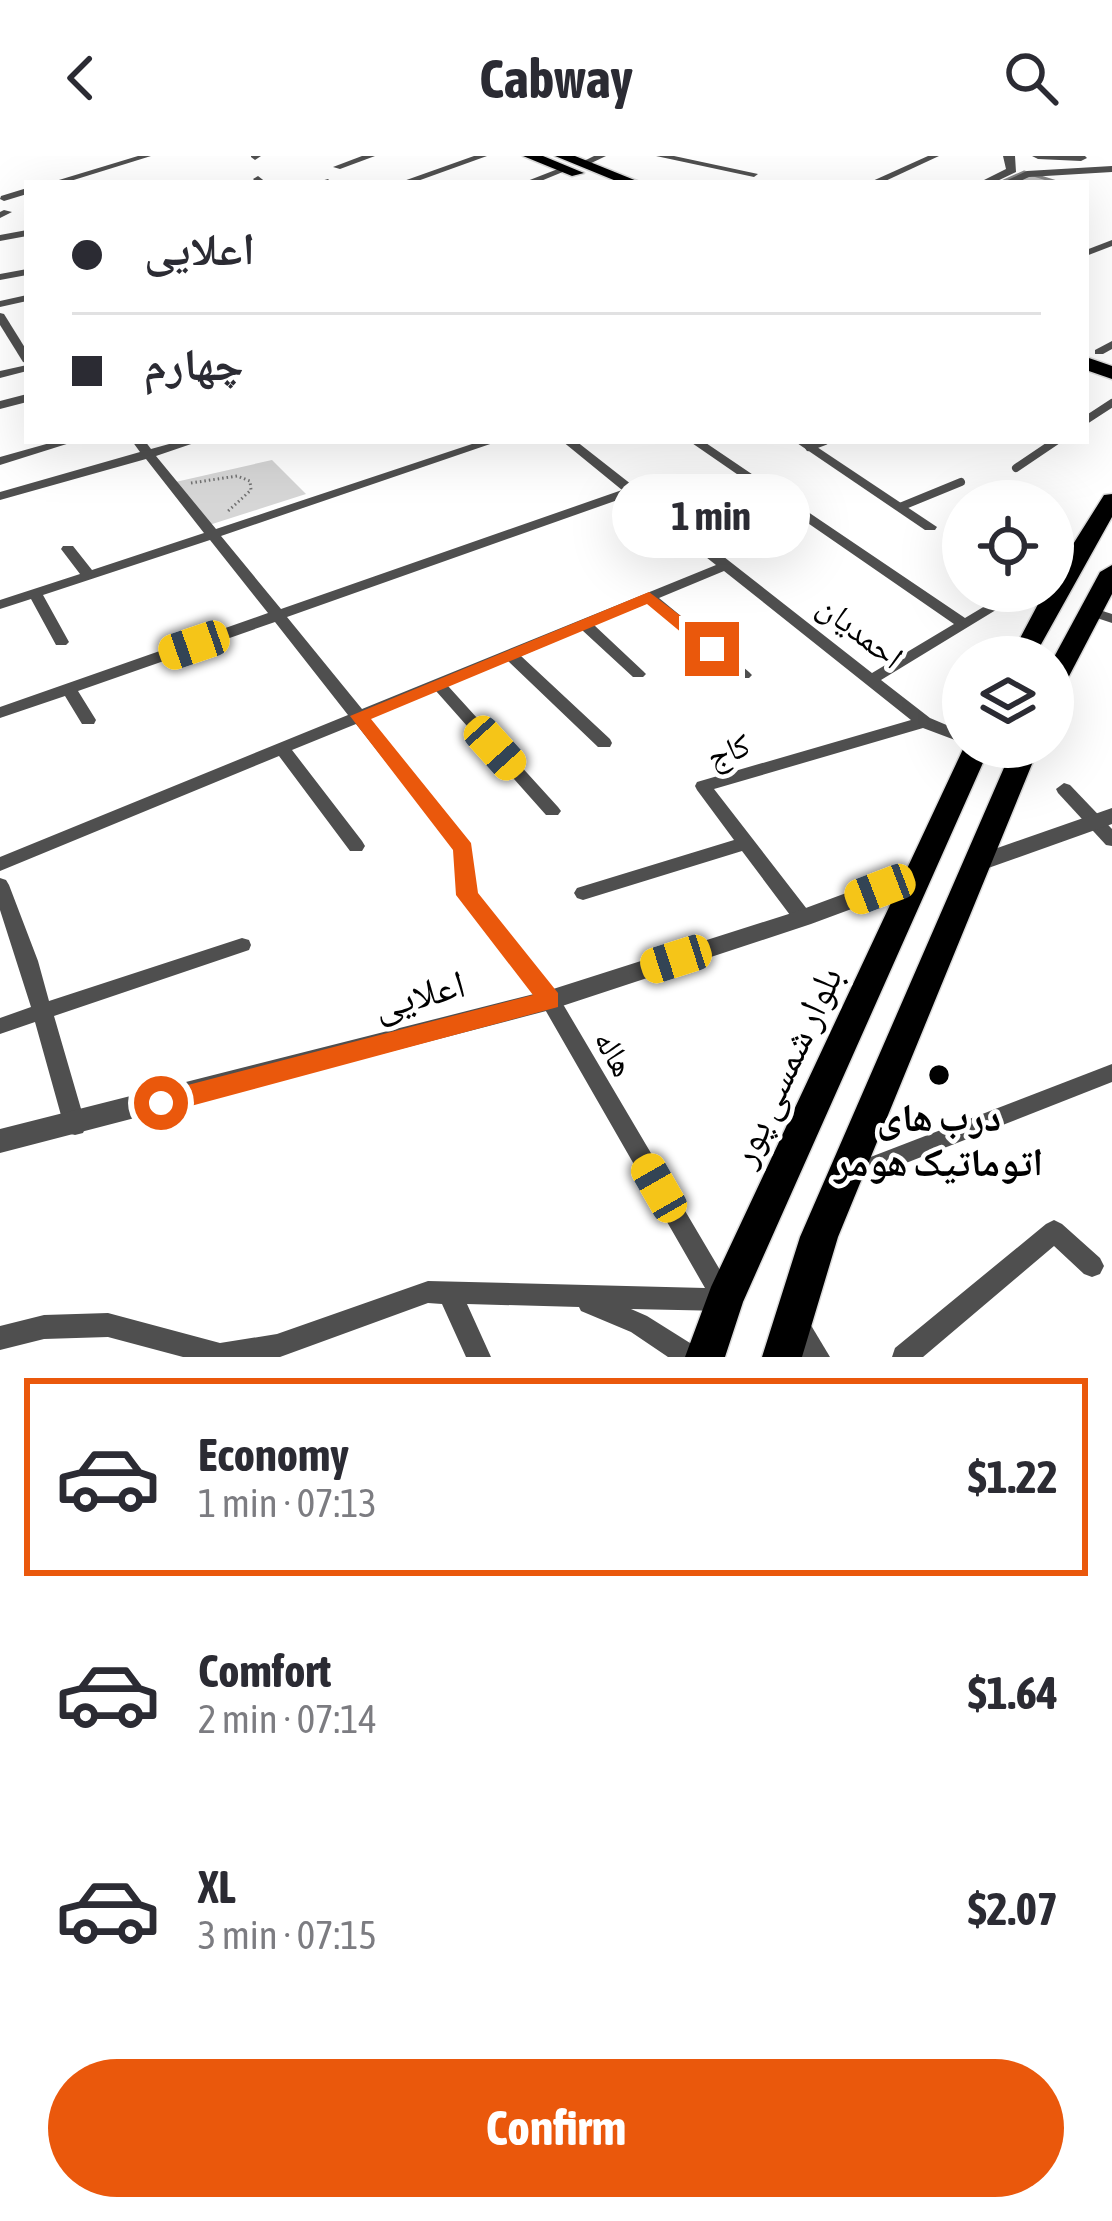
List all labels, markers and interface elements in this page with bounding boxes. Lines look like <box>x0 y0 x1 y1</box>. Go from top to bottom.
icon: back <box>48 45 114 111</box>
icon: search <box>998 45 1064 111</box>
text: Cabway <box>479 48 633 109</box>
text: اعلایی <box>144 223 255 275</box>
text: چهارم <box>144 338 244 390</box>
callout: 1 min <box>613 475 811 559</box>
map controls <box>942 480 1074 768</box>
button: locate <box>942 480 1074 612</box>
text: 1 min <box>671 494 751 538</box>
street label: احمدیان <box>810 586 911 677</box>
car <box>154 616 234 674</box>
route end <box>685 622 739 676</box>
button: layers <box>942 636 1074 768</box>
car <box>458 709 532 787</box>
street label: کاج <box>701 724 756 777</box>
car <box>840 859 920 919</box>
car <box>636 931 716 987</box>
street label: بلوار شمسی پور <box>719 959 853 1175</box>
street label: اعلایی <box>368 961 470 1030</box>
street label: هاله <box>587 1023 643 1083</box>
marker: درب های اتوماتیک هومر <box>926 1062 952 1088</box>
route start <box>134 1076 188 1130</box>
place label: درب های اتوماتیک هومر <box>833 1095 1043 1185</box>
car <box>625 1148 693 1228</box>
icon: car <box>54 1423 162 1531</box>
text: Economy <box>198 1429 349 1481</box>
text: $1.22 <box>968 1451 1058 1503</box>
text: 1 min · 07:13 <box>198 1481 377 1525</box>
icon: car <box>54 1639 162 1747</box>
text: Comfort <box>198 1645 331 1697</box>
text: $1.64 <box>968 1667 1058 1719</box>
text: 2 min · 07:14 <box>198 1697 377 1741</box>
icon: car <box>54 1855 162 1963</box>
text: XL <box>198 1861 236 1913</box>
text: $2.07 <box>968 1883 1058 1935</box>
text: 3 min · 07:15 <box>198 1913 377 1957</box>
button: Confirm <box>48 2059 1064 2197</box>

